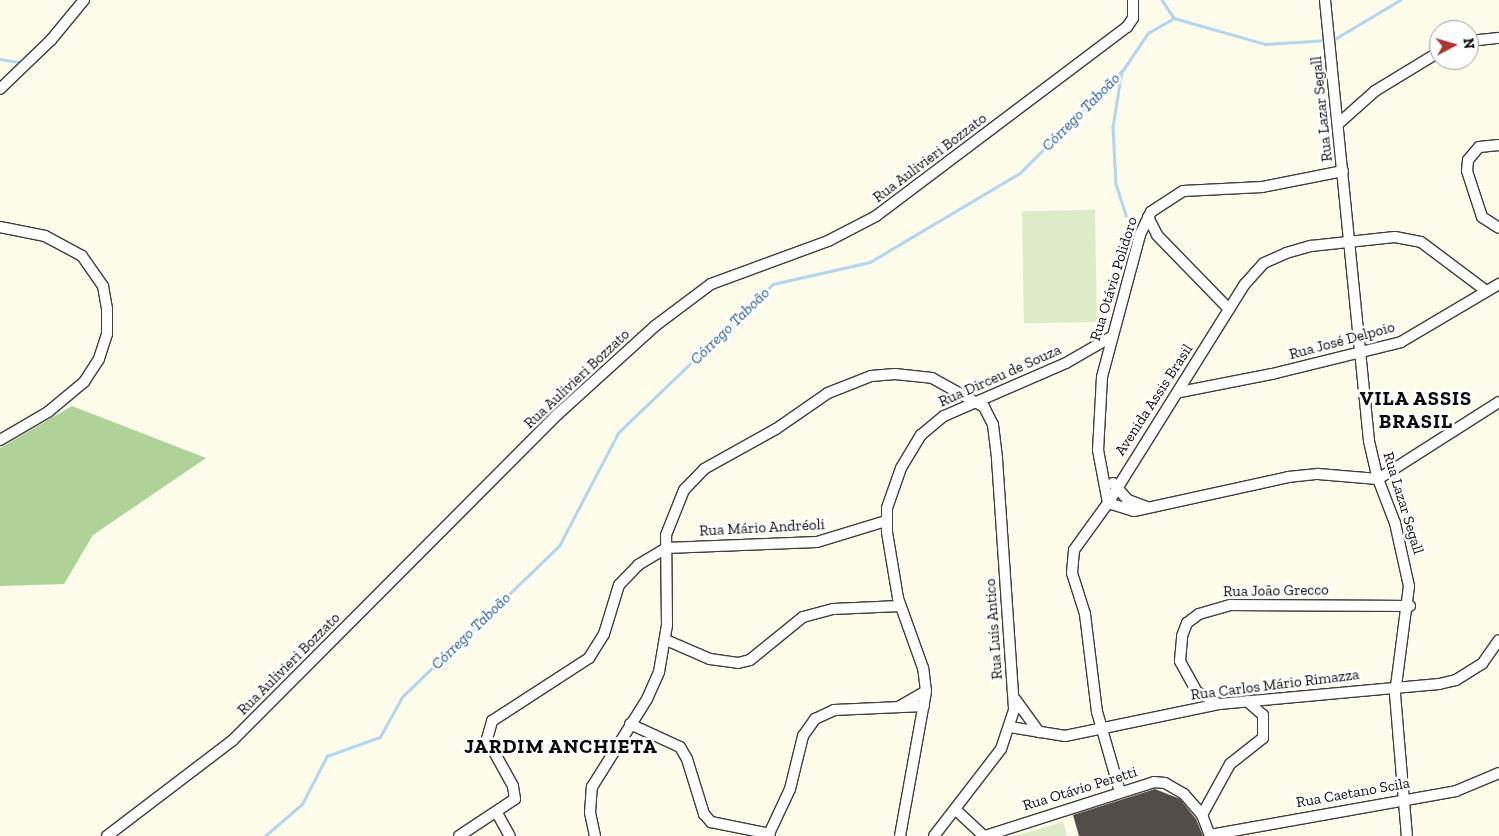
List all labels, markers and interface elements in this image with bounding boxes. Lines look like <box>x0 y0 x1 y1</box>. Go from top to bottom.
north arrow <box>1429 20 1479 70</box>
text: N <box>1459 37 1477 50</box>
street label: Rua Lazar Segall <box>1308 55 1336 163</box>
water label: Córrego Taboão <box>1038 69 1124 155</box>
street label: Rua Aulivieri Bozzato <box>869 109 991 207</box>
street label: Rua Otávio Polidoro <box>1087 215 1141 343</box>
water label: Córrego Taboão <box>686 283 774 369</box>
street label: Rua José Delpoio <box>1287 318 1397 364</box>
street label: Rua Aulivieri Bozzato <box>520 325 634 433</box>
street label: Rua Dirceu de Souza <box>936 341 1064 411</box>
street label: Avenida Assis Brasil <box>1111 341 1197 459</box>
district label: VILA ASSIS BRASIL <box>1358 386 1474 433</box>
street label: Rua Lazar Segall <box>1379 450 1427 556</box>
street label: Rua Mário Andréoli <box>699 516 825 540</box>
street label: Rua Luís Antico <box>981 578 1007 680</box>
street label: Rua João Grecco <box>1223 581 1329 601</box>
water label: Córrego Taboão <box>427 588 515 674</box>
street label: Rua Aulivieri Bozzato <box>234 609 344 719</box>
street label: Rua Carlos Mário Rimazza <box>1190 666 1360 704</box>
district label: JARDIM ANCHIETA <box>462 734 660 758</box>
street label: Rua Otávio Peretti <box>1021 763 1139 815</box>
street label: Rua Caetano Scila <box>1295 774 1411 812</box>

